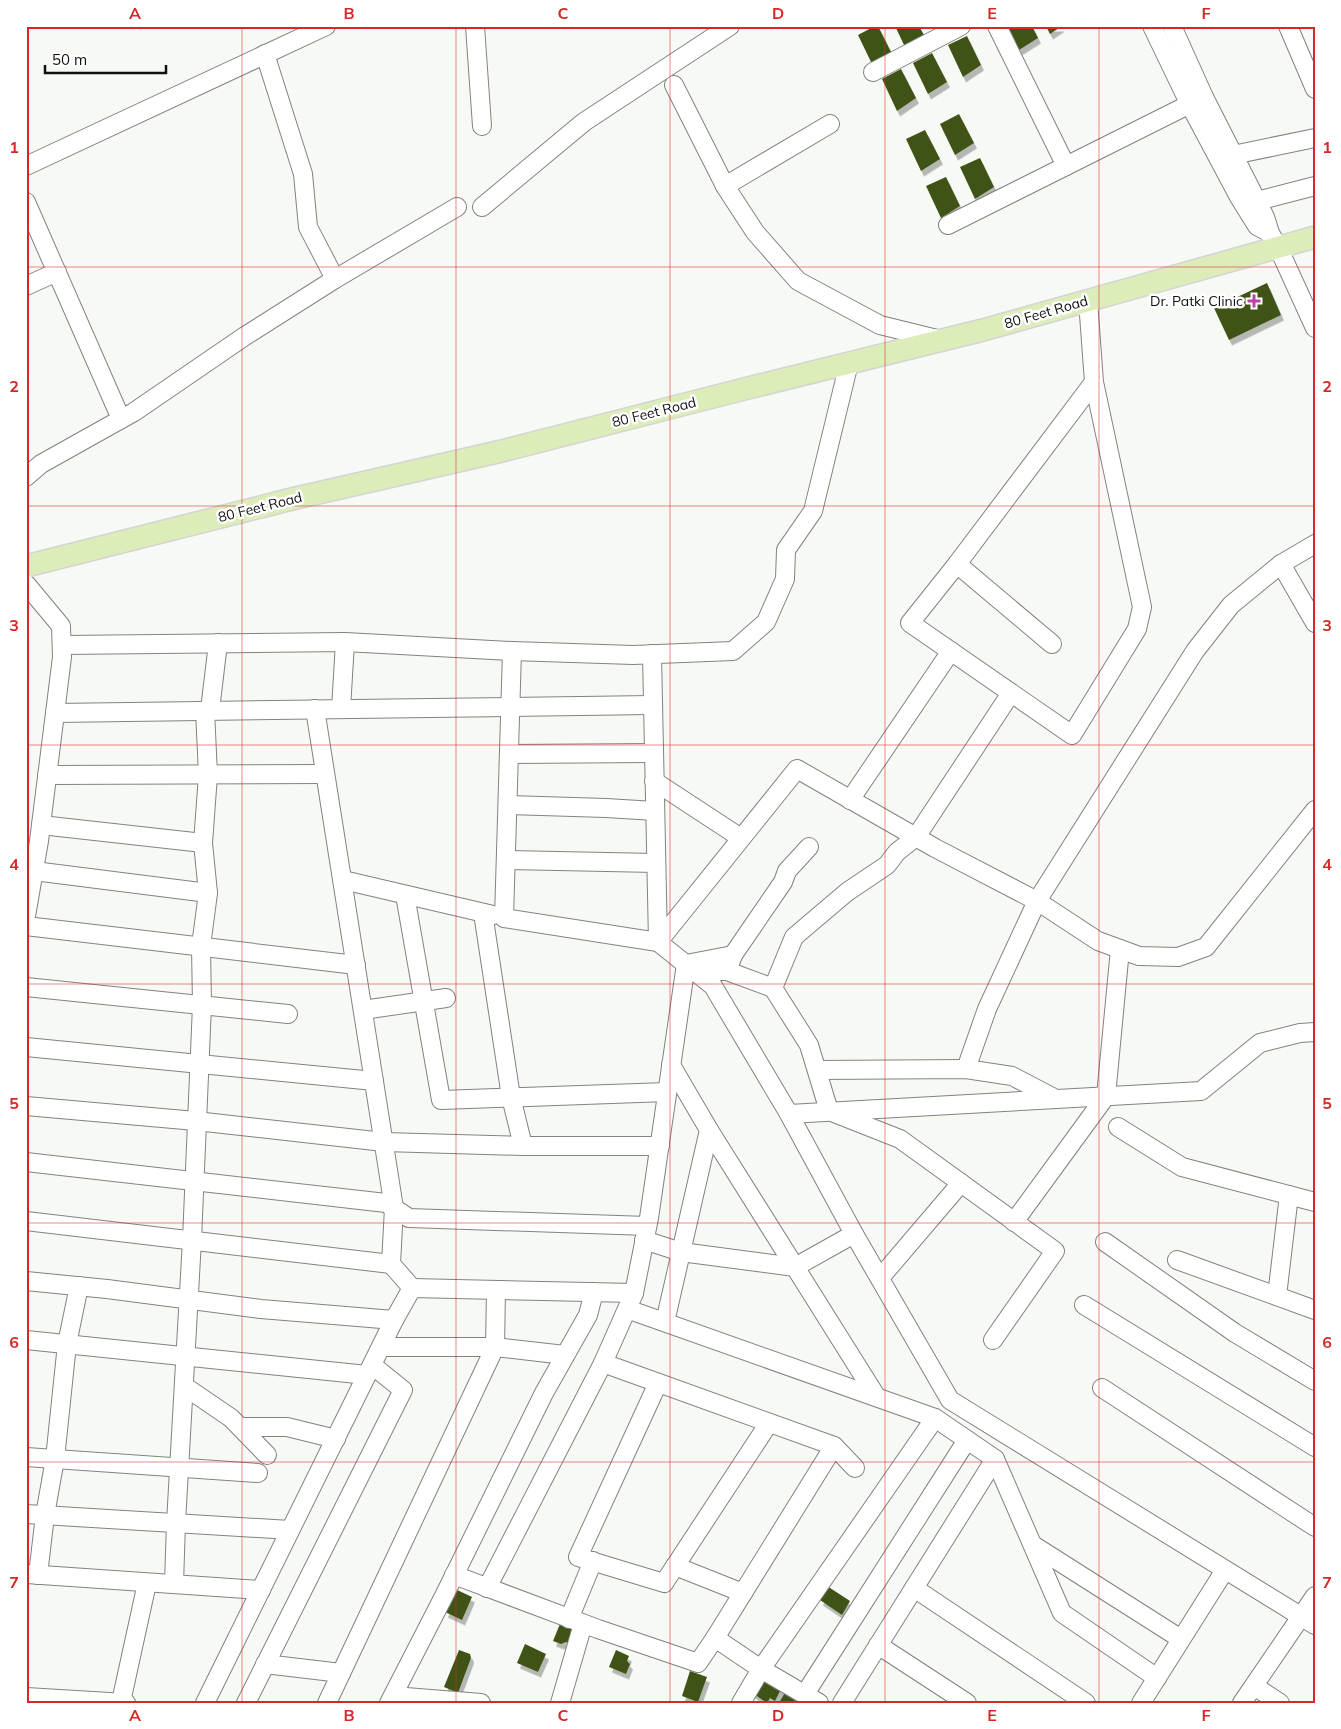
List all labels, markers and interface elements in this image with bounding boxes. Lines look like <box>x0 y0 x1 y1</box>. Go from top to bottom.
text: A <box>129 3 141 23</box>
text: B <box>343 3 355 23</box>
text: C <box>558 3 569 23</box>
text: D <box>772 3 784 23</box>
text: E <box>987 3 997 23</box>
text: F <box>1201 3 1211 23</box>
scale bar <box>45 42 166 74</box>
text: 50 m <box>52 50 87 69</box>
text: 1 <box>9 137 19 157</box>
text: 1 <box>1322 137 1332 157</box>
street label: 80 Feet Road <box>1002 291 1090 333</box>
place label: Dr. Patki Clinic <box>1150 292 1243 310</box>
marker: Dr. Patki Clinic <box>1247 294 1261 308</box>
text: 2 <box>9 376 19 396</box>
text: 2 <box>1322 376 1332 396</box>
street label: 80 Feet Road <box>610 393 698 431</box>
street label: 80 Feet Road <box>216 488 304 526</box>
text: 3 <box>9 615 19 635</box>
text: 3 <box>1322 615 1332 635</box>
text: 4 <box>9 854 19 874</box>
text: 4 <box>1322 854 1332 874</box>
text: 5 <box>9 1093 19 1113</box>
text: 5 <box>1322 1093 1332 1113</box>
text: 6 <box>9 1332 19 1352</box>
text: 6 <box>1322 1332 1332 1352</box>
text: 7 <box>9 1572 19 1592</box>
text: 7 <box>1322 1572 1332 1592</box>
text: A <box>129 1705 141 1725</box>
text: B <box>343 1705 355 1725</box>
text: C <box>558 1705 569 1725</box>
text: D <box>772 1705 784 1725</box>
text: E <box>987 1705 997 1725</box>
text: F <box>1201 1705 1211 1725</box>

